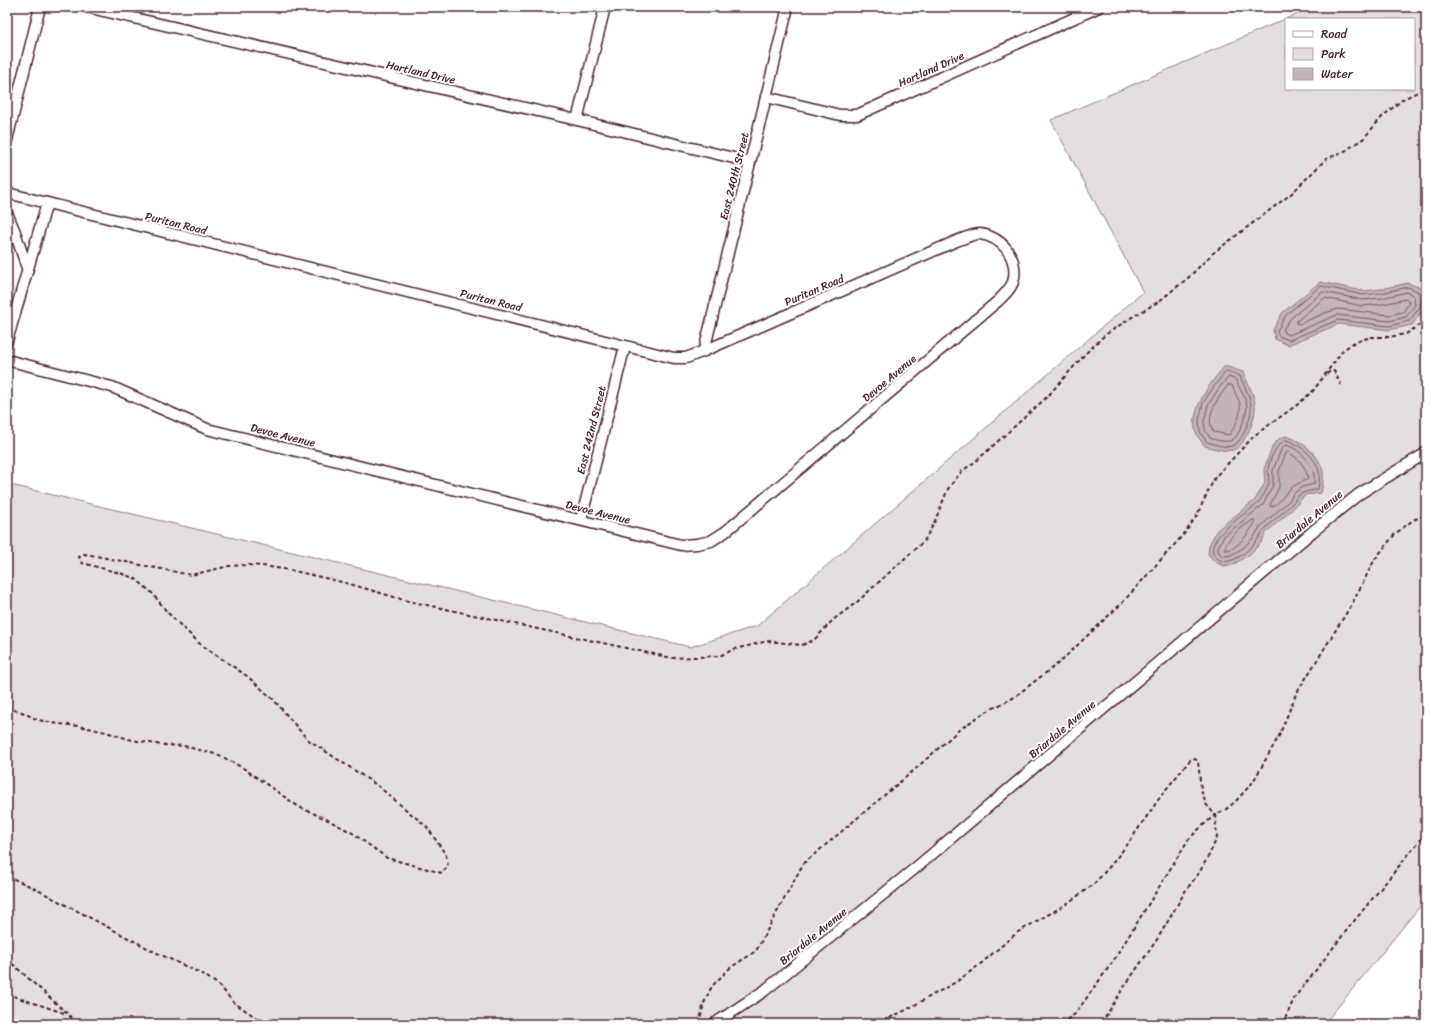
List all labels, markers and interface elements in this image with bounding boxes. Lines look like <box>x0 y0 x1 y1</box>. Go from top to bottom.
legend <box>1285 18 1415 90</box>
text: Road <box>1321 23 1348 45</box>
text: Park <box>1321 43 1346 65</box>
street label: Hartland Drive <box>895 46 968 93</box>
street label: Hartland Drive <box>384 55 458 90</box>
text: Water <box>1321 63 1354 85</box>
street label: East 240th Street <box>714 130 755 222</box>
street label: Puritan Road <box>143 207 210 241</box>
street label: Puritan Road <box>782 269 848 311</box>
street label: Puritan Road <box>458 284 525 318</box>
street label: Devoe Avenue <box>858 349 921 407</box>
street label: East 242nd Street <box>571 384 612 477</box>
street label: Devoe Avenue <box>248 418 318 453</box>
street label: Briardale Avenue <box>1271 485 1347 553</box>
street label: Devoe Avenue <box>563 495 633 530</box>
street label: Briardale Avenue <box>1024 695 1100 763</box>
street label: Briardale Avenue <box>775 903 852 970</box>

